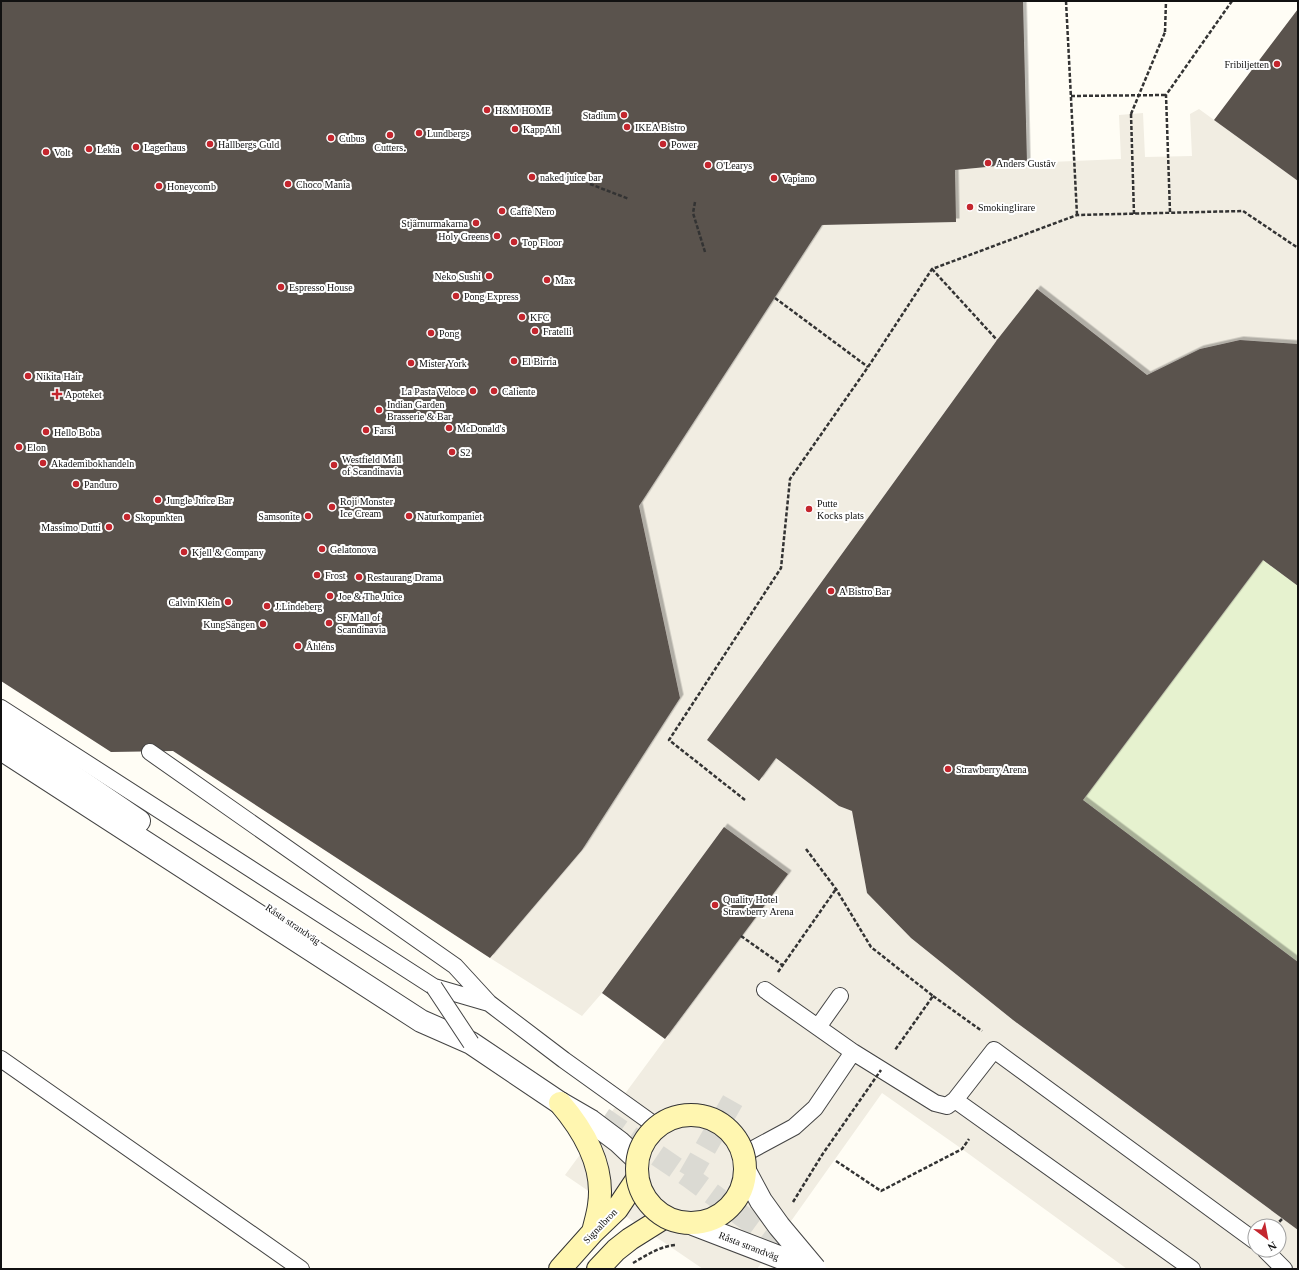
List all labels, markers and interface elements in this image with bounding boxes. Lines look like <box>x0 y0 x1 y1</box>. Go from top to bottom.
place label: Fribiljetten <box>1225 59 1269 70</box>
marker: Fribiljetten <box>1272 59 1282 69</box>
marker: H&M HOME <box>482 105 492 115</box>
place label: H&M HOME <box>495 105 551 116</box>
place label: Stadium <box>583 110 616 121</box>
marker: Stadium <box>619 110 629 120</box>
marker: IKEA Bistro <box>622 122 632 132</box>
place label: IKEA Bistro <box>635 122 685 133</box>
marker: KappAhl <box>510 124 520 134</box>
place label: KappAhl <box>523 124 560 135</box>
marker: Lundbergs <box>414 128 424 138</box>
place label: Lundbergs <box>427 128 470 139</box>
marker: Cutters. <box>385 130 395 140</box>
marker: Cubus <box>326 133 336 143</box>
place label: Cubus <box>339 133 365 144</box>
marker: Hallbergs Guld <box>205 139 215 149</box>
place label: Hallbergs Guld <box>218 139 279 150</box>
marker: Power <box>658 139 668 149</box>
place label: Power <box>671 139 697 150</box>
marker: Lagerhaus <box>131 142 141 152</box>
place label: Lagerhaus <box>144 142 186 153</box>
place label: Cutters. <box>374 142 406 153</box>
marker: Lekia <box>84 144 94 154</box>
place label: Lekia <box>97 144 120 155</box>
marker: Volt <box>41 147 51 157</box>
place label: Volt <box>54 147 71 158</box>
marker: Anders Gustâv <box>983 158 993 168</box>
place label: Anders Gustâv <box>996 158 1056 169</box>
marker: O'Learys <box>703 160 713 170</box>
place label: O'Learys <box>716 160 752 171</box>
marker: naked juice bar <box>527 172 537 182</box>
place label: naked juice bar <box>540 172 602 183</box>
marker: Vapiano <box>769 173 779 183</box>
place label: Vapiano <box>782 173 815 184</box>
marker: Choco Mania <box>283 179 293 189</box>
place label: Choco Mania <box>296 179 351 190</box>
marker: Honeycomb <box>154 181 164 191</box>
place label: Honeycomb <box>167 181 216 192</box>
marker: Smokinglirare <box>965 202 975 212</box>
place label: Smokinglirare <box>978 202 1036 213</box>
marker: Caffè Nero <box>497 206 507 216</box>
place label: Caffè Nero <box>510 206 555 217</box>
place label: Stjärnurmakarna <box>401 218 469 229</box>
marker: Stjärnurmakarna <box>471 218 481 228</box>
place label: Holy Greens <box>438 231 489 242</box>
marker: Holy Greens <box>492 231 502 241</box>
marker: Top Floor <box>509 237 519 247</box>
place label: Top Floor <box>522 237 562 248</box>
place label: Neko Sushi <box>435 271 481 282</box>
marker: Neko Sushi <box>484 271 494 281</box>
marker: Max <box>542 275 552 285</box>
place label: Max <box>555 275 573 286</box>
marker: Espresso House <box>276 282 286 292</box>
place label: Espresso House <box>289 282 353 293</box>
marker: Pong Express <box>451 291 461 301</box>
place label: Pong Express <box>464 291 519 302</box>
marker: KFC <box>517 312 527 322</box>
place label: KFC <box>530 312 550 323</box>
marker: Fratelli <box>530 326 540 336</box>
place label: Fratelli <box>543 326 572 337</box>
marker: Pong <box>426 328 436 338</box>
place label: Pong <box>439 328 460 339</box>
marker: El Birria <box>509 356 519 366</box>
place label: El Birria <box>522 356 557 367</box>
marker: Mister York <box>406 358 416 368</box>
place label: Mister York <box>419 358 467 369</box>
marker: Nikita Hair <box>23 371 33 381</box>
place label: Nikita Hair <box>36 371 82 382</box>
place label: La Pasta Veloce <box>401 386 466 397</box>
marker: La Pasta Veloce <box>468 386 478 396</box>
marker: Caliente <box>489 386 499 396</box>
place label: Caliente <box>502 386 536 397</box>
marker: Apoteket <box>52 389 62 399</box>
place label: Apoteket <box>65 389 102 400</box>
place label: Indian Garden Brasserie & Bar <box>387 399 452 422</box>
marker: Indian Garden Brasserie & Bar <box>374 405 384 415</box>
marker: McDonald's <box>444 423 454 433</box>
place label: McDonald's <box>457 423 506 434</box>
marker: Farsi <box>361 425 371 435</box>
place label: Farsi <box>374 425 394 436</box>
marker: Hello Boba <box>41 427 51 437</box>
place label: Hello Boba <box>54 427 100 438</box>
marker: Elon <box>14 442 24 452</box>
place label: Elon <box>27 442 46 453</box>
marker: S2 <box>447 447 457 457</box>
place label: S2 <box>460 447 471 458</box>
place label: Westfield Mall of Scandinavia <box>342 454 402 477</box>
marker: Akademibokhandeln <box>38 458 48 468</box>
place label: Akademibokhandeln <box>51 458 134 469</box>
marker: Westfield Mall of Scandinavia <box>329 460 339 470</box>
marker: Panduro <box>71 479 81 489</box>
place label: Panduro <box>84 479 117 490</box>
marker: Jungle Juice Bar <box>153 495 163 505</box>
place label: Jungle Juice Bar <box>166 495 233 506</box>
place label: Roji Monster Ice Cream <box>340 496 394 519</box>
place label: Putte Kocks plats <box>817 498 864 521</box>
marker: Roji Monster Ice Cream <box>327 502 337 512</box>
marker: Putte Kocks plats <box>804 504 814 514</box>
place label: Samsonite <box>258 511 301 522</box>
marker: Samsonite <box>303 511 313 521</box>
marker: Naturkompaniet <box>404 511 414 521</box>
place label: Naturkompaniet <box>417 511 482 522</box>
marker: Skopunkten <box>122 512 132 522</box>
place label: Skopunkten <box>135 512 183 523</box>
place label: Massimo Dutti <box>41 522 101 533</box>
marker: Massimo Dutti <box>104 522 114 532</box>
marker: Gelatonova <box>317 544 327 554</box>
place label: Gelatonova <box>330 544 377 555</box>
marker: Kjell & Company <box>179 547 189 557</box>
place label: Kjell & Company <box>192 547 264 558</box>
marker: Frost <box>312 570 322 580</box>
place label: Frost <box>325 570 346 581</box>
marker: Restaurang Drama <box>354 572 364 582</box>
place label: Restaurang Drama <box>367 572 442 583</box>
marker: A Bistro Bar <box>826 586 836 596</box>
place label: A Bistro Bar <box>839 586 890 597</box>
marker: Joe & The Juice <box>325 591 335 601</box>
place label: Joe & The Juice <box>338 591 403 602</box>
place label: Calvin Klein <box>169 597 220 608</box>
marker: Calvin Klein <box>223 597 233 607</box>
marker: J.Lindeberg <box>262 601 272 611</box>
place label: J.Lindeberg <box>275 601 322 612</box>
place label: SF Mall of Scandinavia <box>337 612 386 635</box>
marker: SF Mall of Scandinavia <box>324 618 334 628</box>
place label: KungSängen <box>203 619 255 630</box>
marker: KungSängen <box>258 619 268 629</box>
marker: Åhléns <box>293 641 303 651</box>
place label: Åhléns <box>306 641 334 652</box>
marker: Strawberry Arena <box>943 764 953 774</box>
place label: Strawberry Arena <box>956 764 1027 775</box>
place label: Quality Hotel Strawberry Arena <box>723 894 794 917</box>
marker: Quality Hotel Strawberry Arena <box>710 900 720 910</box>
street label: Råsta strandväg <box>264 902 322 946</box>
street label: Signalbron <box>581 1206 619 1246</box>
north arrow <box>1247 1218 1287 1258</box>
street label: Råsta strandväg <box>717 1229 781 1263</box>
text: N <box>1266 1239 1279 1254</box>

